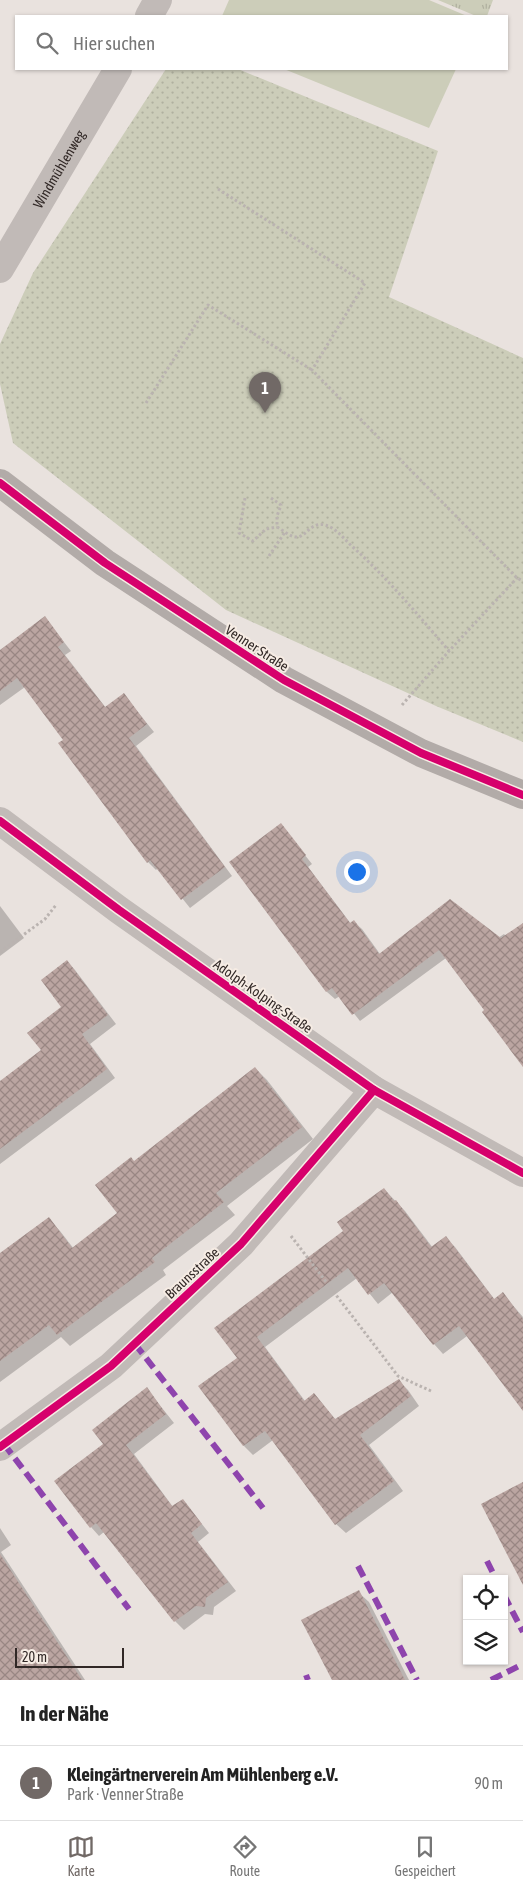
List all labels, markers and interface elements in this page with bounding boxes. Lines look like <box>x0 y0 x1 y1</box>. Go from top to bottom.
search box <box>15 15 508 70</box>
icon: search <box>33 29 61 57</box>
text: Hier suchen <box>73 32 155 54</box>
street label: Windmühlenweg <box>30 127 88 211</box>
pin: 1 <box>249 372 281 413</box>
street label: Venner Straße <box>222 622 292 674</box>
your location <box>344 859 370 885</box>
street label: Adolph-Kolping-Straße <box>211 956 315 1036</box>
street label: Braunsstraße <box>162 1244 222 1302</box>
map controls <box>463 1575 508 1665</box>
button: locate <box>463 1575 508 1620</box>
button: layers <box>463 1620 508 1665</box>
scale bar <box>15 1645 124 1668</box>
text: 20 m <box>22 1649 47 1665</box>
text: In der Nähe <box>20 1701 109 1725</box>
text: Kleingärtnerverein Am Mühlenberg e.V. <box>67 1763 338 1785</box>
text: 1 <box>32 1774 40 1792</box>
text: 90 m <box>474 1774 503 1792</box>
text: Park · Venner Straße <box>67 1785 184 1803</box>
tab: Karte <box>67 1833 95 1879</box>
tab: Route <box>230 1833 260 1879</box>
tab: Gespeichert <box>395 1833 456 1879</box>

